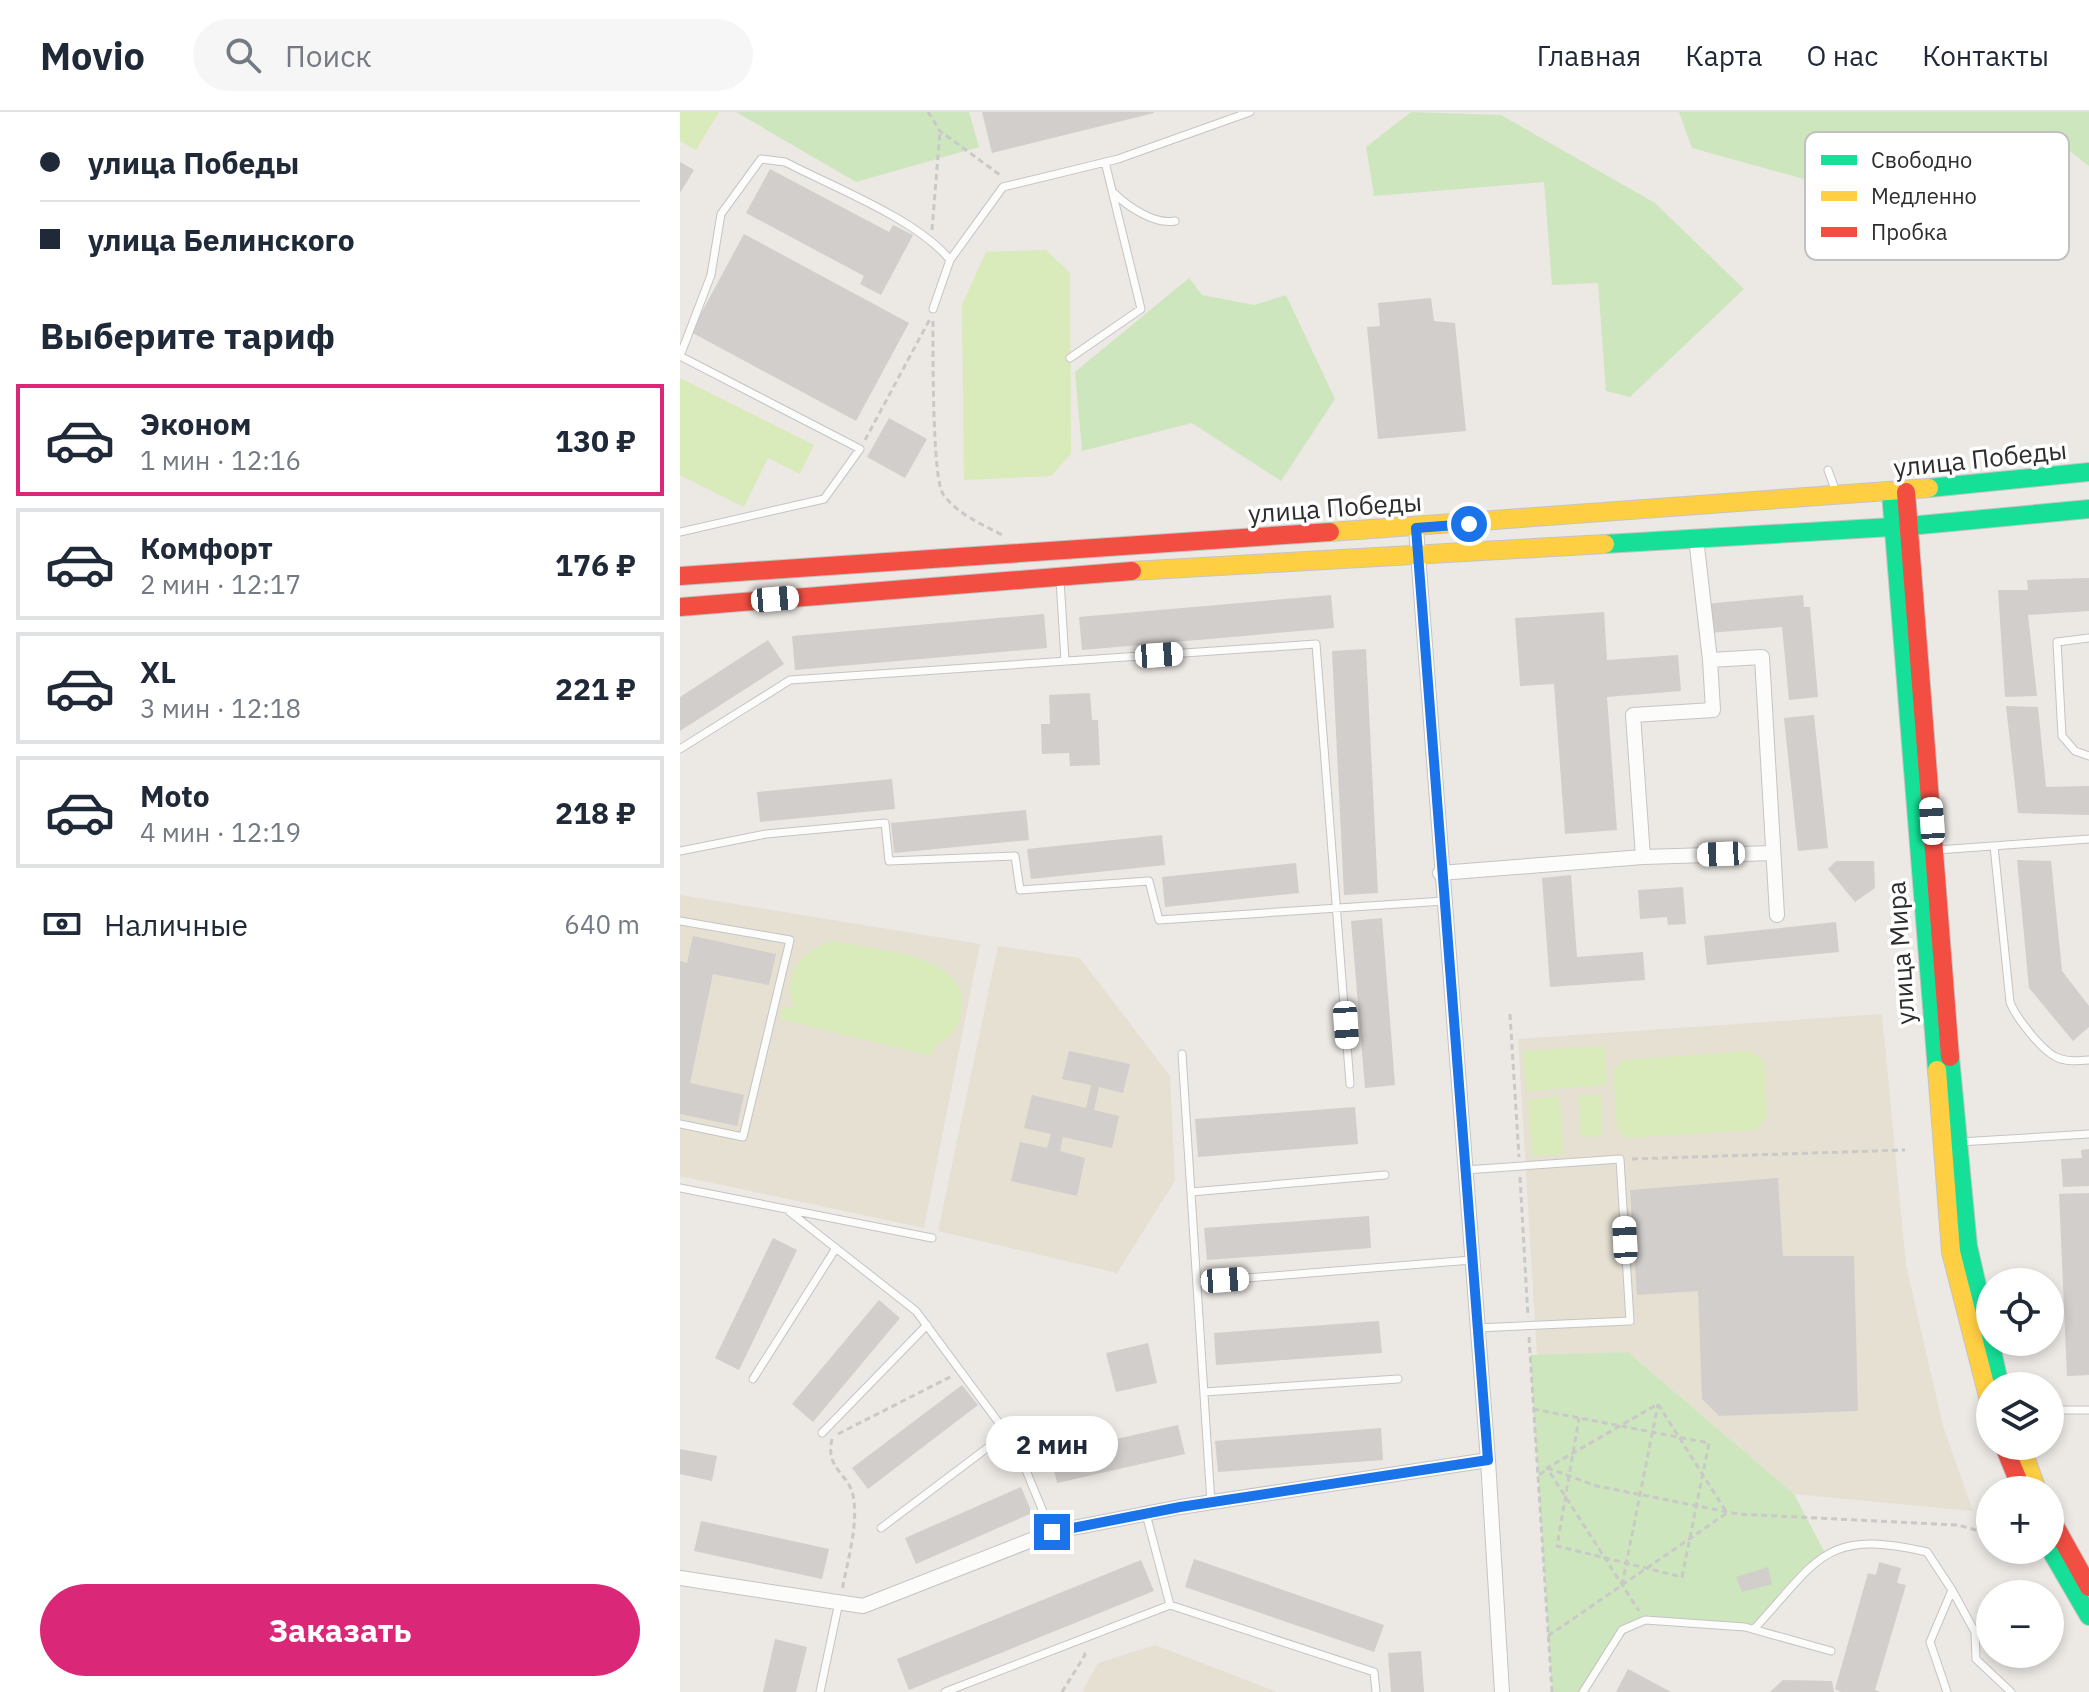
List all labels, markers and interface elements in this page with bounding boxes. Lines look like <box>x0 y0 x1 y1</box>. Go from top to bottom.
search box <box>193 19 753 91</box>
text: Movio <box>40 31 145 80</box>
icon: search <box>221 33 265 77</box>
text: Поиск <box>285 36 372 75</box>
text: Главная <box>1537 37 1641 74</box>
text: Карта <box>1685 37 1762 74</box>
text: О нас <box>1806 37 1878 74</box>
text: Контакты <box>1922 37 2049 74</box>
legend <box>1805 132 2069 260</box>
text: улица Победы <box>88 143 299 182</box>
text: Свободно <box>1871 145 1972 174</box>
text: Медленно <box>1871 181 1977 210</box>
text: Пробка <box>1871 217 1948 246</box>
text: улица Белинского <box>88 220 355 259</box>
text: Выберите тариф <box>40 312 335 359</box>
icon: car <box>44 404 116 476</box>
text: Эконом <box>140 404 251 443</box>
text: 130 ₽ <box>555 421 636 460</box>
street label: улица Победы <box>1892 432 2068 484</box>
text: 1 мин · 12:16 <box>140 443 301 477</box>
street label: улица Победы <box>1247 484 1423 530</box>
route start <box>1451 506 1487 542</box>
icon: car <box>44 528 116 600</box>
text: Комфорт <box>140 528 273 567</box>
text: 176 ₽ <box>555 545 636 584</box>
text: 2 мин · 12:17 <box>140 567 301 601</box>
car <box>750 585 800 613</box>
car <box>1134 641 1184 669</box>
icon: car <box>44 652 116 724</box>
text: XL <box>140 652 176 691</box>
text: 221 ₽ <box>555 669 636 708</box>
text: 3 мин · 12:18 <box>140 691 301 725</box>
icon: car <box>44 776 116 848</box>
text: Moto <box>140 776 210 815</box>
text: 218 ₽ <box>555 793 636 832</box>
car <box>1918 796 1946 846</box>
text: 4 мин · 12:19 <box>140 815 301 849</box>
car <box>1697 841 1745 867</box>
street label: улица Мира <box>1878 880 1922 1026</box>
icon: cash <box>40 902 84 946</box>
text: Наличные <box>104 905 248 944</box>
text: 640 m <box>564 907 640 941</box>
car <box>1332 1000 1360 1050</box>
car <box>1612 1215 1638 1265</box>
car <box>1200 1266 1250 1294</box>
map controls <box>1976 1268 2064 1668</box>
button: locate <box>1976 1268 2064 1356</box>
button: layers <box>1976 1372 2064 1460</box>
callout: 2 мин <box>986 1416 1118 1472</box>
text: 2 мин <box>1016 1427 1088 1461</box>
button: + <box>1976 1476 2064 1564</box>
route end <box>1034 1514 1070 1550</box>
button: − <box>1976 1580 2064 1668</box>
button: Заказать <box>40 1584 640 1676</box>

